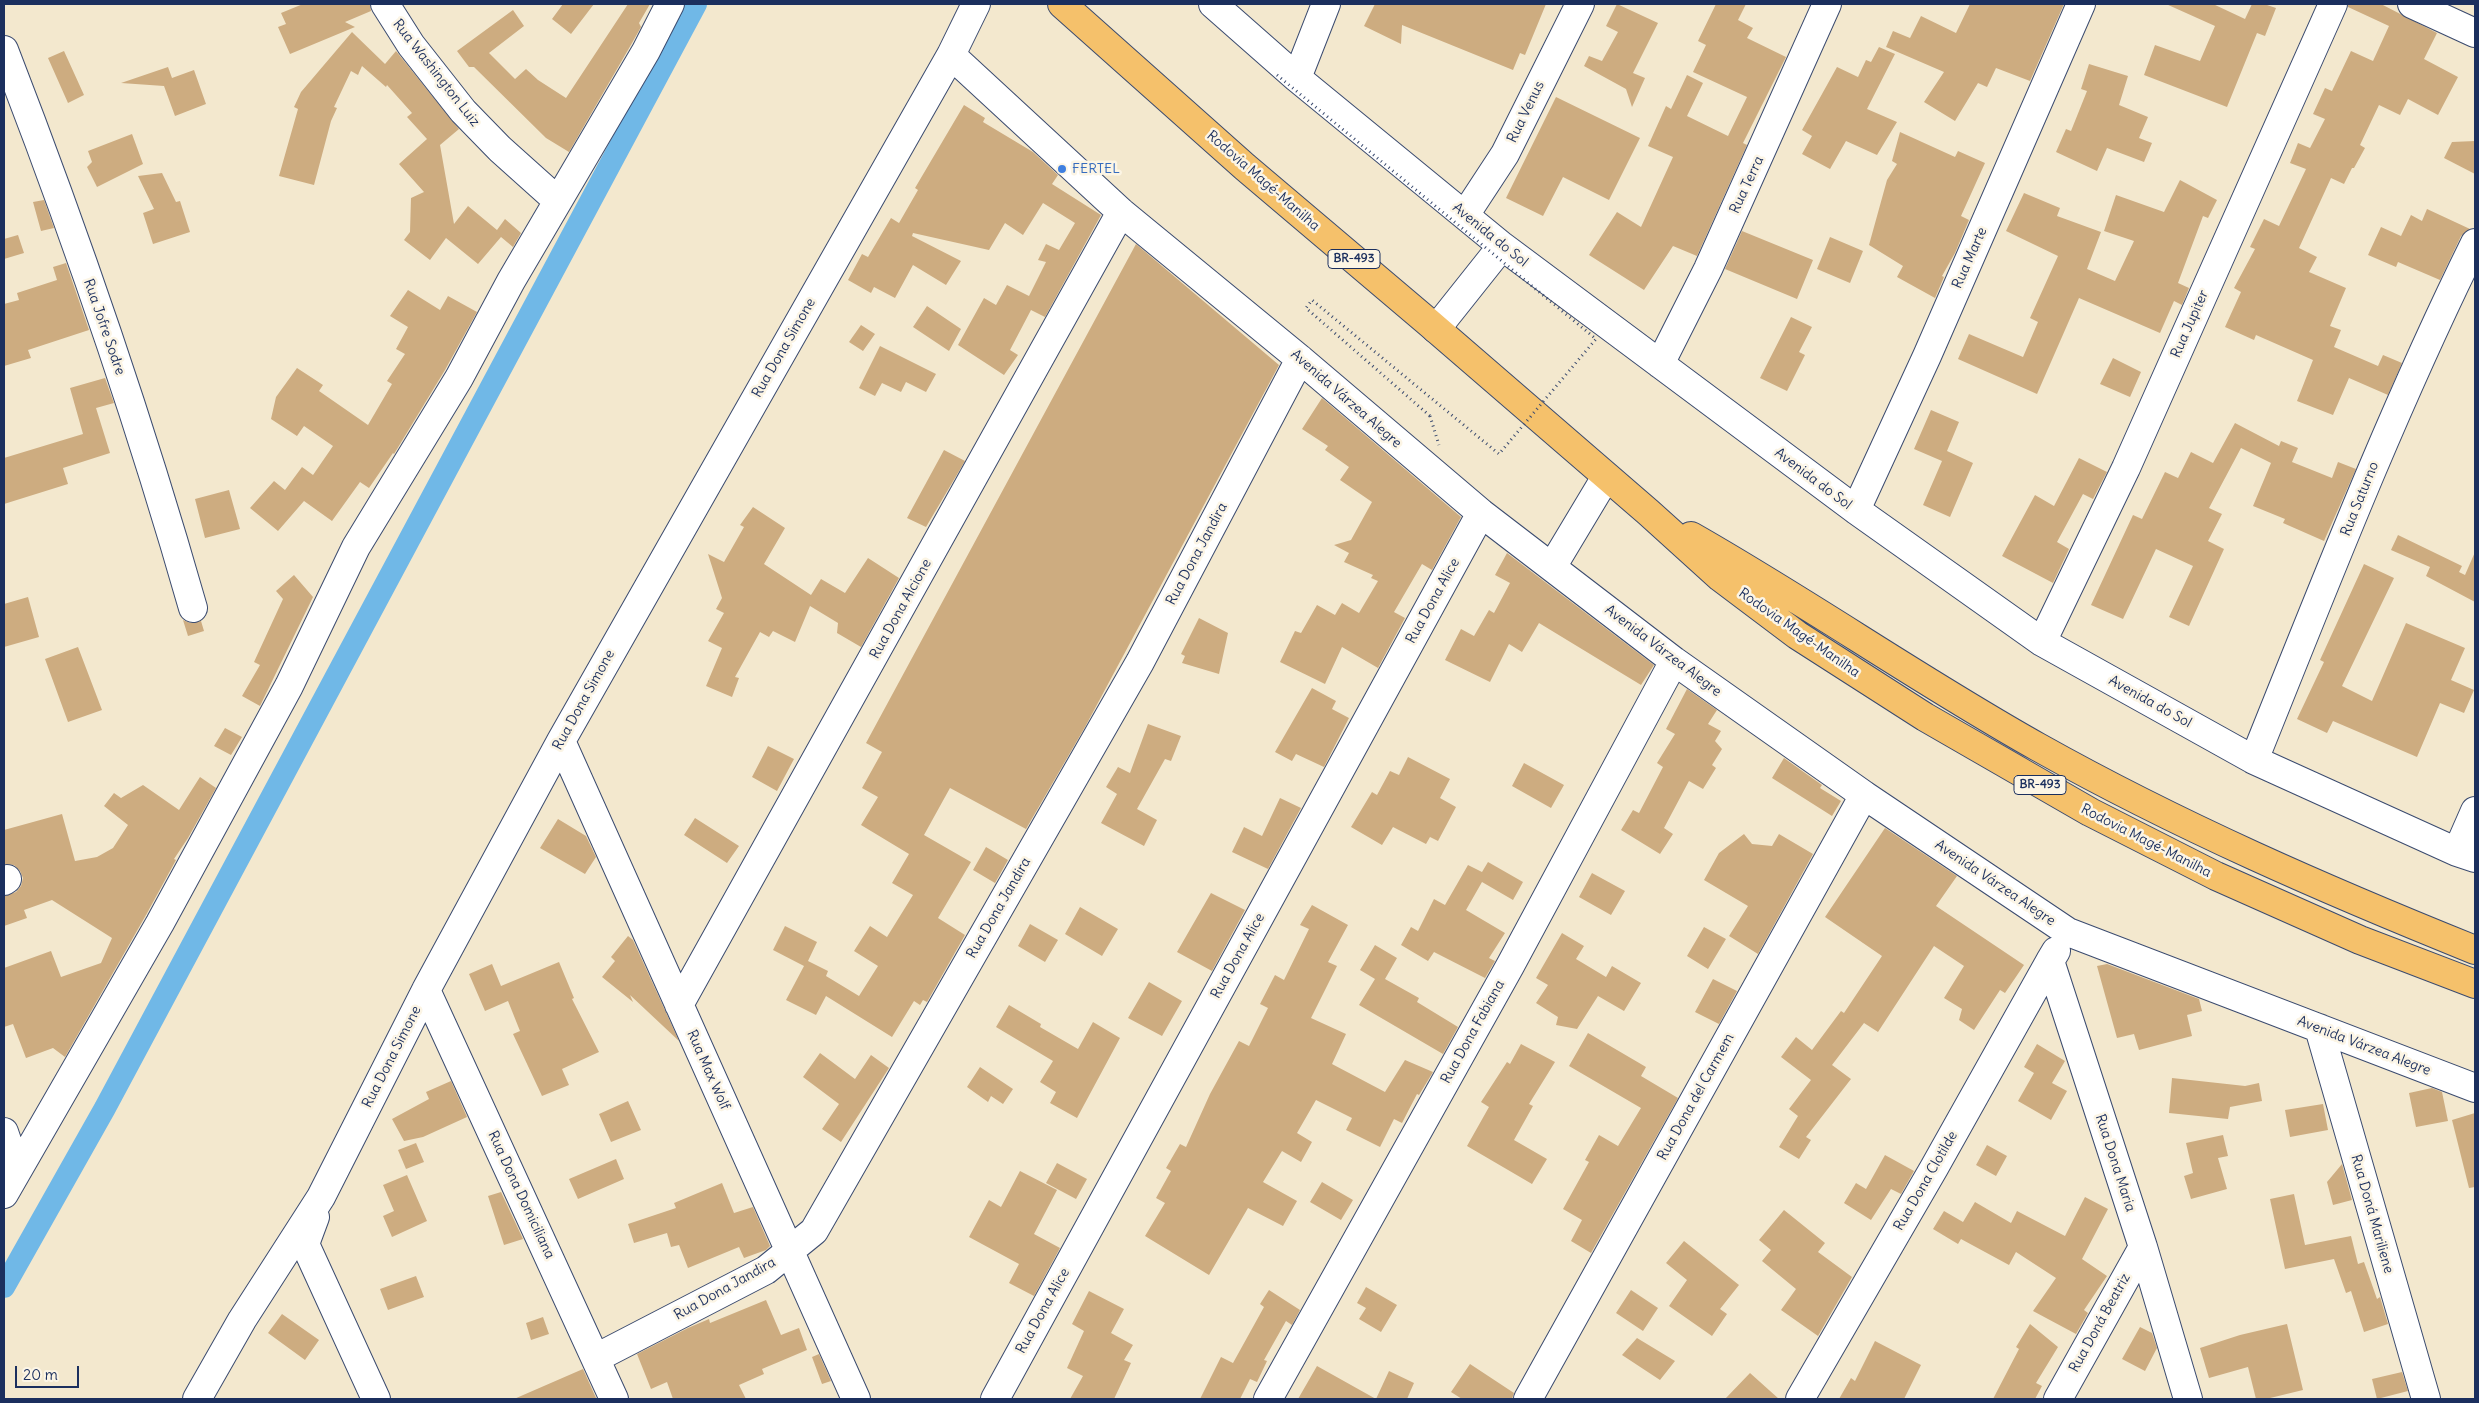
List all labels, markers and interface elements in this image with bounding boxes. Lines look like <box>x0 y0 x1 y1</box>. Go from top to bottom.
street label: Rua Washington Luiz <box>389 16 483 130</box>
street label: Rua Venus <box>1504 78 1548 146</box>
street label: Rodovia Magé-Manilha <box>1203 127 1323 235</box>
street label: Rua Terra <box>1726 154 1768 216</box>
place label: FERTEL <box>1072 161 1120 177</box>
marker: FERTEL <box>1056 163 1068 175</box>
street label: Avenida do Sol <box>1449 199 1531 271</box>
street label: Rua Marte <box>1949 225 1991 291</box>
road number: BR-493 <box>1328 250 1380 268</box>
street label: Rua Jofre Sodre <box>80 277 128 377</box>
street label: Rua Jupiter <box>2168 287 2212 361</box>
street label: Rua Dona Simone <box>749 295 819 401</box>
street label: Avenida Várzea Alegre <box>1287 346 1405 452</box>
street label: Avenida do Sol <box>1771 445 1855 513</box>
street label: Rua Saturno <box>2337 459 2383 539</box>
street label: Rua Dona Jandira <box>1163 500 1231 608</box>
street label: Rua Dona Alice <box>1403 555 1463 647</box>
street label: Rua Dona Alcione <box>867 556 935 662</box>
street label: Rodovia Magé-Manilha <box>1735 585 1863 681</box>
street label: Avenida Várzea Alegre <box>1601 602 1725 700</box>
street label: Rua Dona Simone <box>549 647 619 753</box>
street label: Avenida do Sol <box>2106 672 2194 732</box>
road number: BR-493 <box>2014 776 2066 794</box>
street label: Rodovia Magé-Manilha <box>2078 801 2214 881</box>
street label: Avenida Várzea Alegre <box>1932 836 2058 930</box>
street label: Rua Dona Jandira <box>963 855 1035 961</box>
street label: Rua Dona Alice <box>1208 910 1268 1002</box>
street label: Rua Dona Fabiana <box>1438 977 1508 1087</box>
street label: Rua Dona Simone <box>359 1003 425 1111</box>
street label: Avenida Várzea Alegre <box>2295 1013 2433 1079</box>
street label: Rua Max Wolf <box>683 1028 733 1112</box>
street label: Rua Dona del Carmem <box>1654 1031 1738 1163</box>
street label: Rua Dona Maria <box>2091 1112 2139 1214</box>
street label: Rua Dona Domiciliana <box>484 1128 558 1262</box>
street label: Rua Dona Clotilde <box>1891 1128 1961 1234</box>
street label: Rua Doná Mariliene <box>2347 1153 2397 1275</box>
street label: Rua Dona Jandira <box>671 1254 779 1324</box>
street label: Rua Dona Alice <box>1013 1265 1073 1357</box>
street label: Rua Doná Beatriz <box>2066 1271 2134 1375</box>
scale bar <box>18 1356 81 1388</box>
text: 20 m <box>23 1365 58 1384</box>

